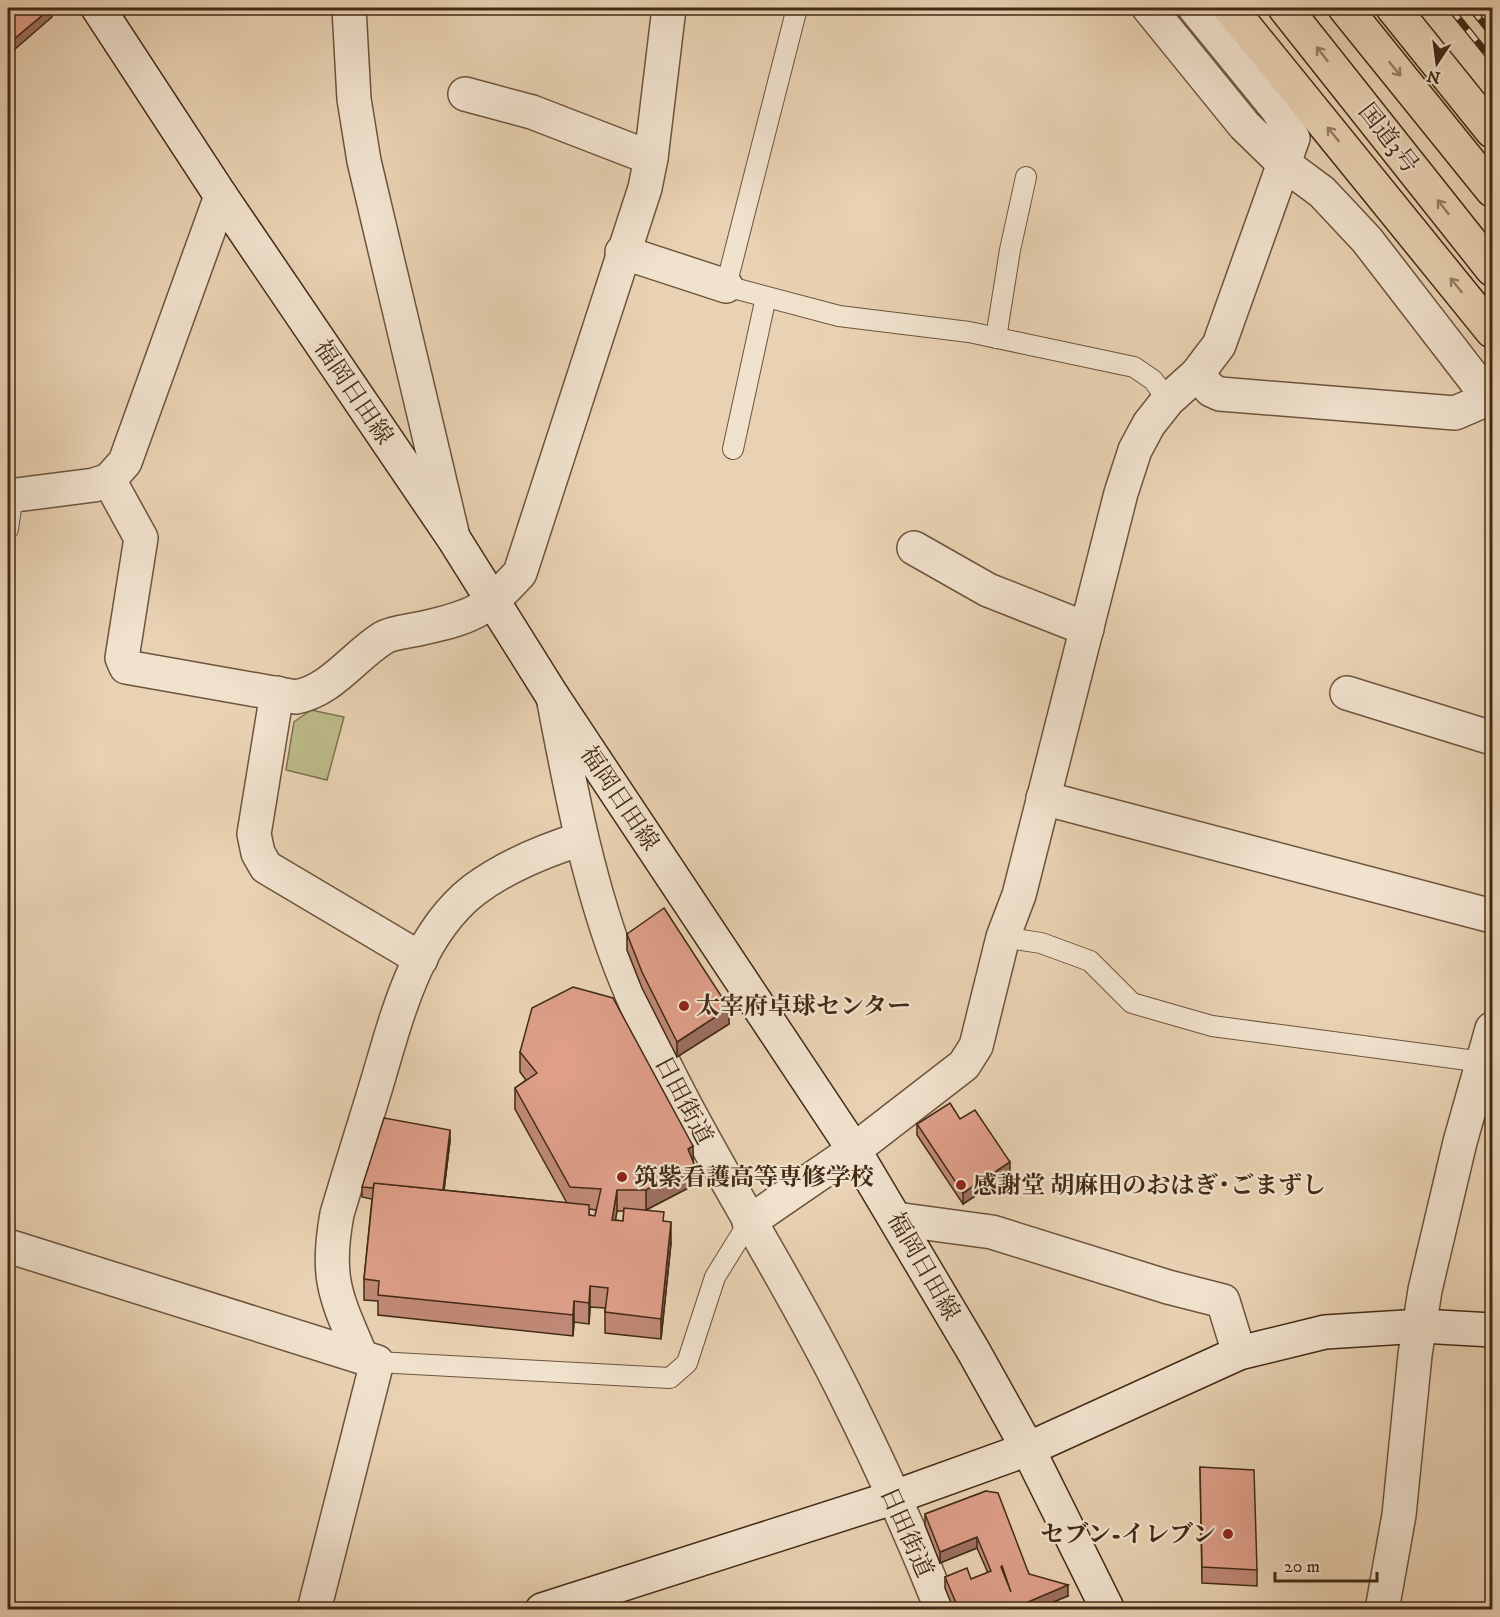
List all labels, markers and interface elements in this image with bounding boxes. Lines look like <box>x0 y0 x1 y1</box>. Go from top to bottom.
north arrow <box>1407 33 1467 93</box>
one-way arrow <box>1315 47 1329 62</box>
one-way arrow <box>1388 61 1401 77</box>
text: N <box>1425 65 1443 88</box>
street label: 国道3号 <box>1351 97 1425 180</box>
one-way arrow <box>1326 126 1339 142</box>
one-way arrow <box>1437 199 1450 215</box>
one-way arrow <box>1449 277 1462 293</box>
street label: 福岡日田線 <box>307 334 399 451</box>
street label: 福岡日田線 <box>573 740 665 857</box>
place label: 太宰府卓球センター <box>696 992 911 1022</box>
marker: 太宰府卓球センター <box>677 999 691 1013</box>
street label: 日田街道 <box>647 1051 719 1150</box>
place label: 筑紫看護高等専修学校 <box>634 1163 874 1193</box>
marker: 筑紫看護高等専修学校 <box>615 1170 629 1184</box>
place label: 感謝堂 胡麻田のおはぎ･ごまずし <box>973 1171 1326 1201</box>
marker: 感謝堂 胡麻田のおはぎ･ごまずし <box>954 1178 968 1192</box>
street label: 福岡日田線 <box>880 1207 966 1326</box>
street label: 日田街道 <box>873 1482 939 1582</box>
place label: セブン-イレブン <box>1040 1520 1216 1550</box>
marker: セブン-イレブン <box>1221 1527 1235 1541</box>
scale bar <box>1275 1545 1377 1583</box>
text: 20 m <box>1284 1556 1320 1578</box>

